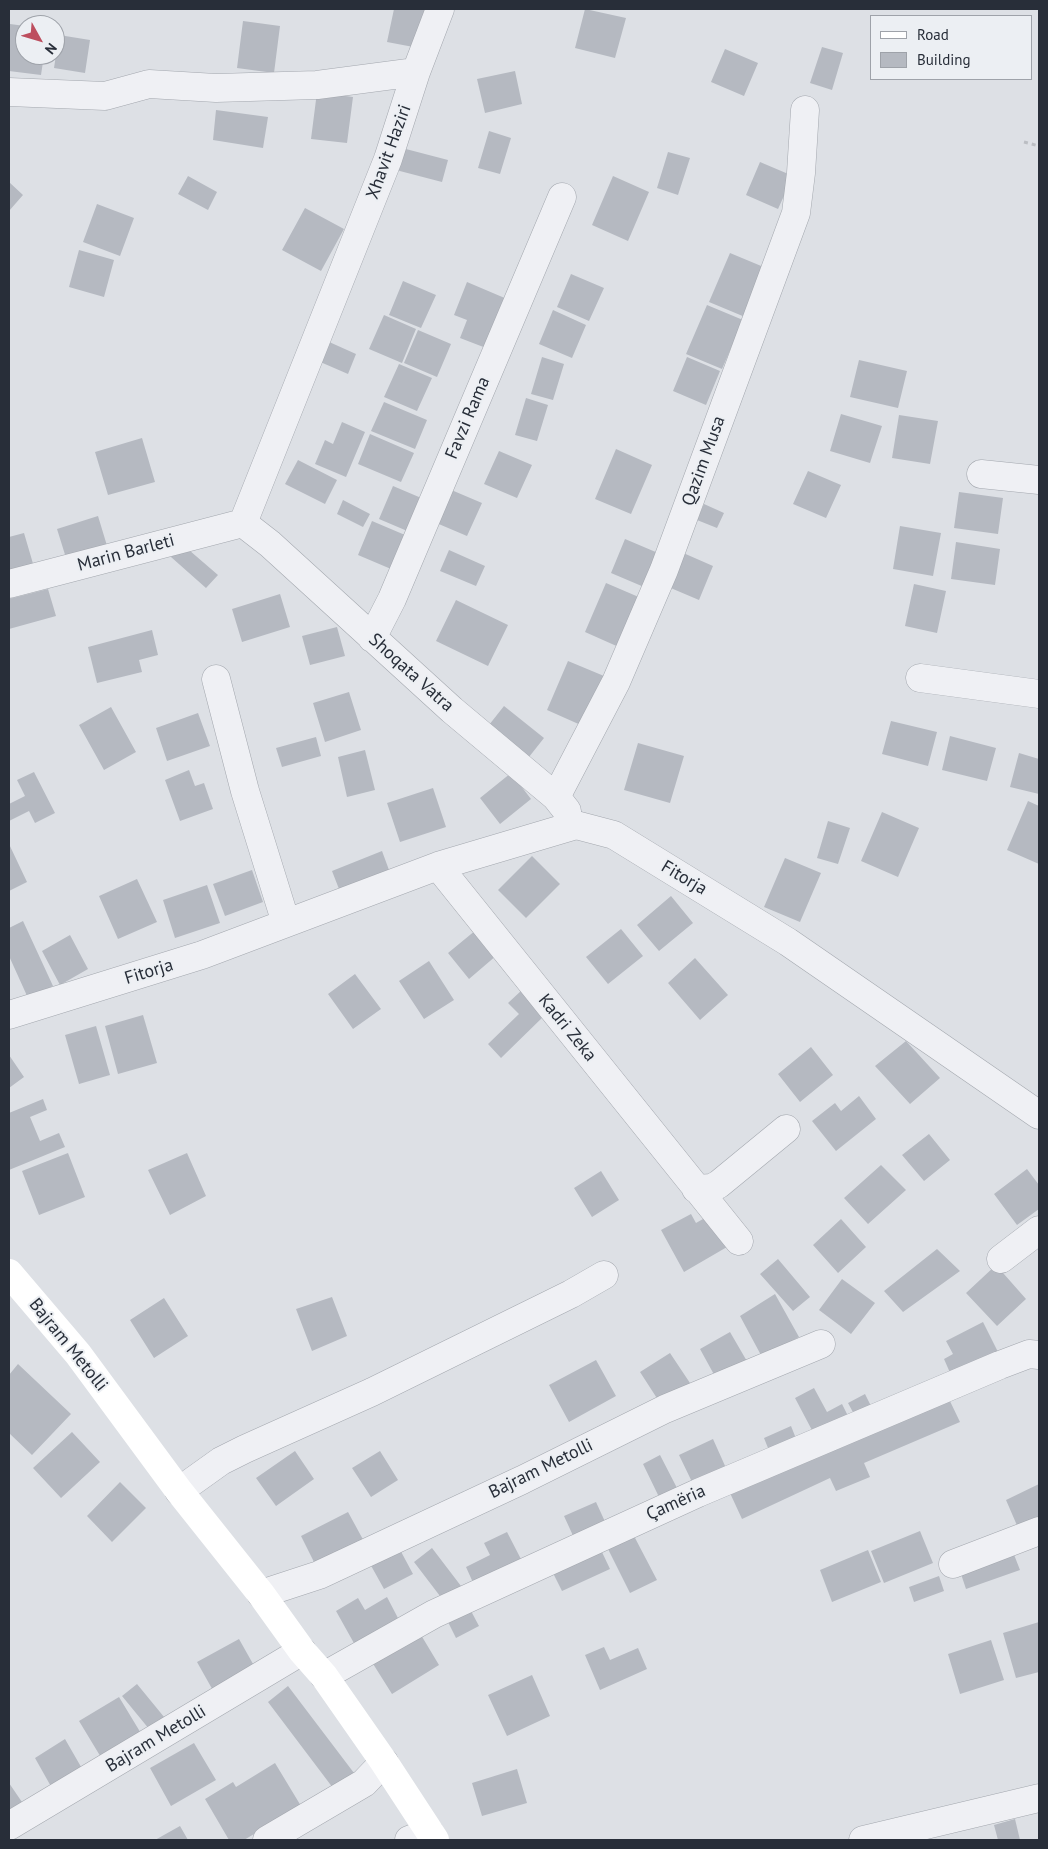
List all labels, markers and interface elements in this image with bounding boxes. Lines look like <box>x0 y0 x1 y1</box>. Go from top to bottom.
north arrow <box>15 15 65 65</box>
legend <box>870 15 1033 80</box>
text: Road <box>917 25 949 44</box>
text: N <box>41 40 61 58</box>
text: Building <box>917 50 971 69</box>
street label: Xhavit Haziri <box>362 102 416 202</box>
street label: Favzi Rama <box>441 374 495 462</box>
street label: Qazim Musa <box>678 413 730 509</box>
street label: Marin Barleti <box>75 530 177 576</box>
street label: Shoqata Vatra <box>364 629 458 717</box>
street label: Fitorja <box>657 856 711 900</box>
street label: Fitorja <box>122 954 176 990</box>
street label: Kadri Zeka <box>533 990 601 1066</box>
street label: Bajram Metolli <box>24 1294 112 1396</box>
street label: Bajram Metolli <box>485 1435 597 1503</box>
street label: Çamëria <box>643 1480 709 1526</box>
street label: Bajram Metolli <box>102 1701 210 1777</box>

